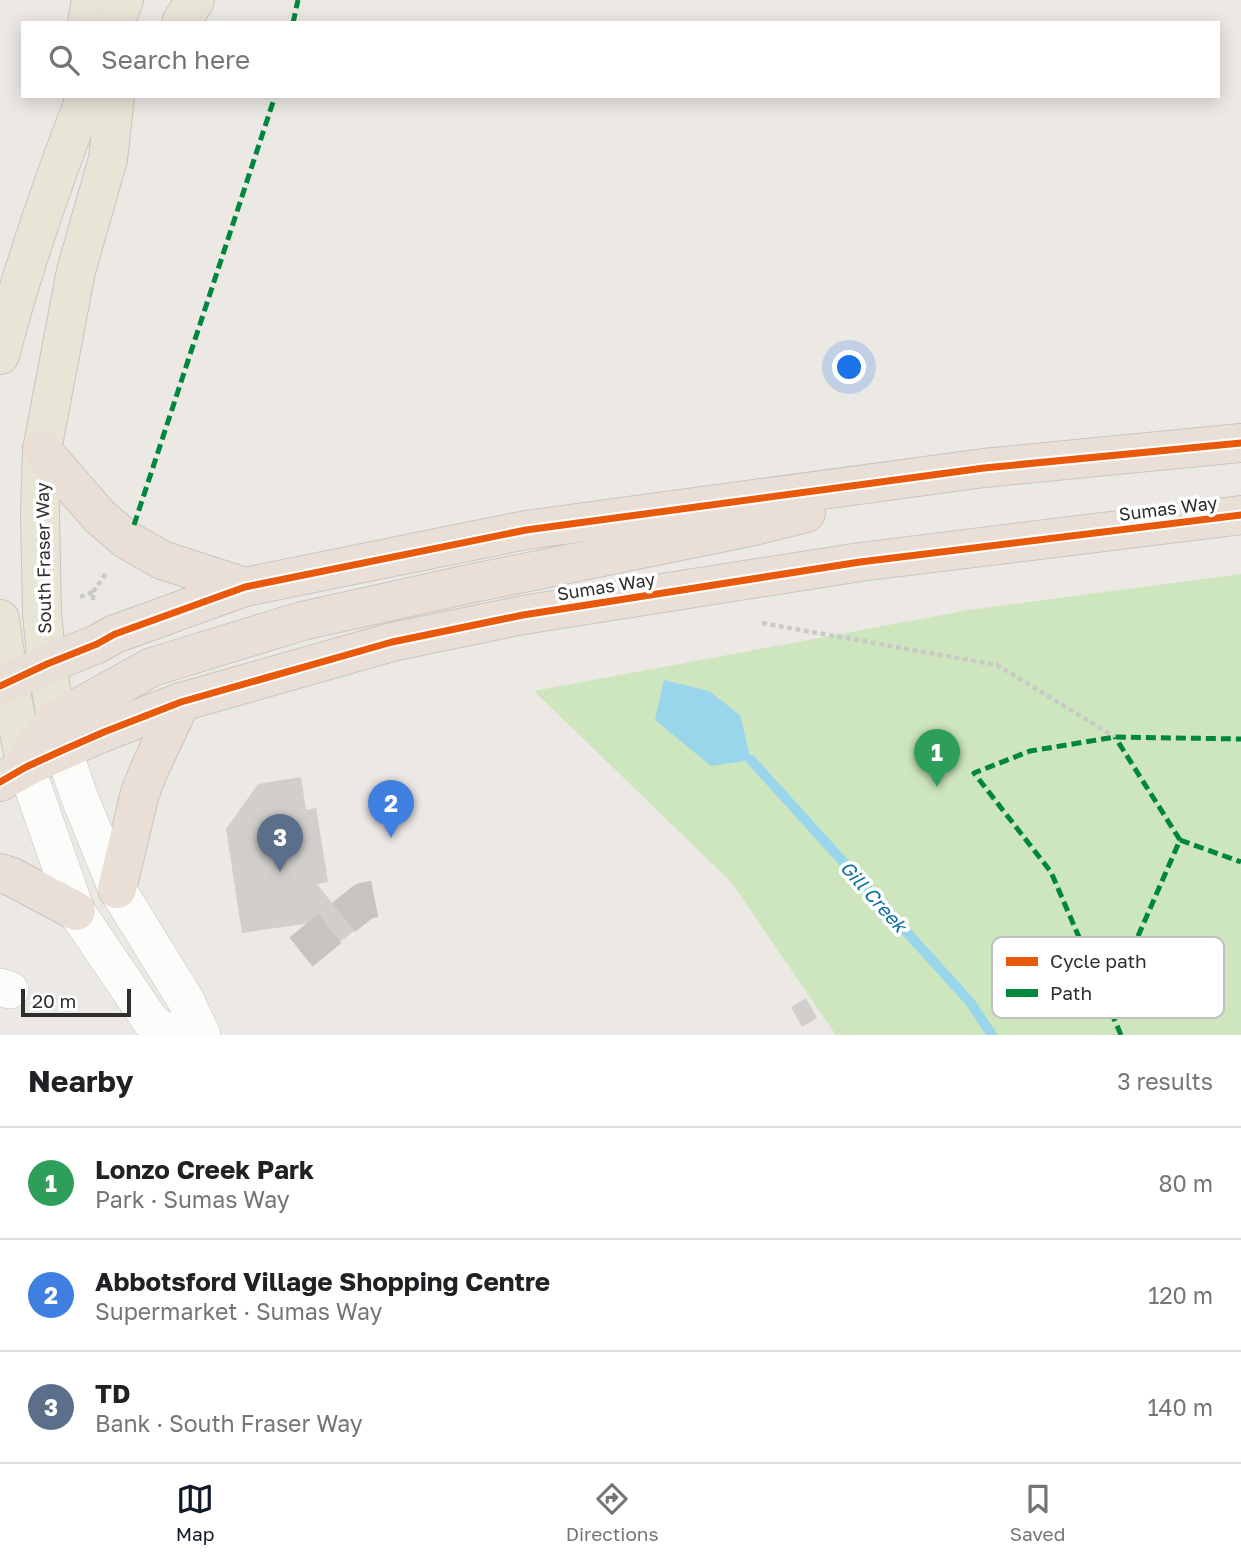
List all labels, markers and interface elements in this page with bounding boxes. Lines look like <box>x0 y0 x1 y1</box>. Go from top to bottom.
search box <box>21 21 1220 98</box>
icon: search <box>45 41 83 79</box>
text: Search here <box>101 44 250 75</box>
your location <box>832 350 866 384</box>
street label: South Fraser Way <box>31 482 55 634</box>
street label: Sumas Way <box>1118 491 1218 525</box>
street label: Sumas Way <box>555 567 657 605</box>
pin: 1 <box>914 729 960 787</box>
pin: 2 <box>368 780 414 838</box>
pin: 3 <box>257 814 303 872</box>
water label: Gill Creek <box>836 855 914 938</box>
legend <box>992 937 1224 1018</box>
text: Cycle path <box>1050 949 1147 972</box>
text: Path <box>1050 981 1092 1004</box>
scale bar <box>21 986 131 1018</box>
text: 20 m <box>32 989 76 1012</box>
text: Nearby <box>28 1063 133 1099</box>
text: 3 results <box>1117 1067 1213 1095</box>
text: Lonzo Creek Park <box>95 1154 314 1185</box>
text: 1 <box>45 1169 57 1197</box>
text: 80 m <box>1159 1169 1213 1197</box>
text: Park · Sumas Way <box>95 1185 290 1213</box>
text: Abbotsford Village Shopping Centre <box>95 1266 550 1297</box>
text: 2 <box>44 1281 58 1309</box>
text: 120 m <box>1148 1281 1213 1309</box>
text: Supermarket · Sumas Way <box>95 1297 382 1325</box>
text: TD <box>95 1378 131 1409</box>
text: 3 <box>44 1393 58 1421</box>
text: 140 m <box>1147 1393 1213 1421</box>
text: Bank · South Fraser Way <box>95 1409 363 1437</box>
tab: Map <box>176 1480 214 1545</box>
tab: Directions <box>566 1480 659 1545</box>
tab: Saved <box>1010 1480 1065 1545</box>

